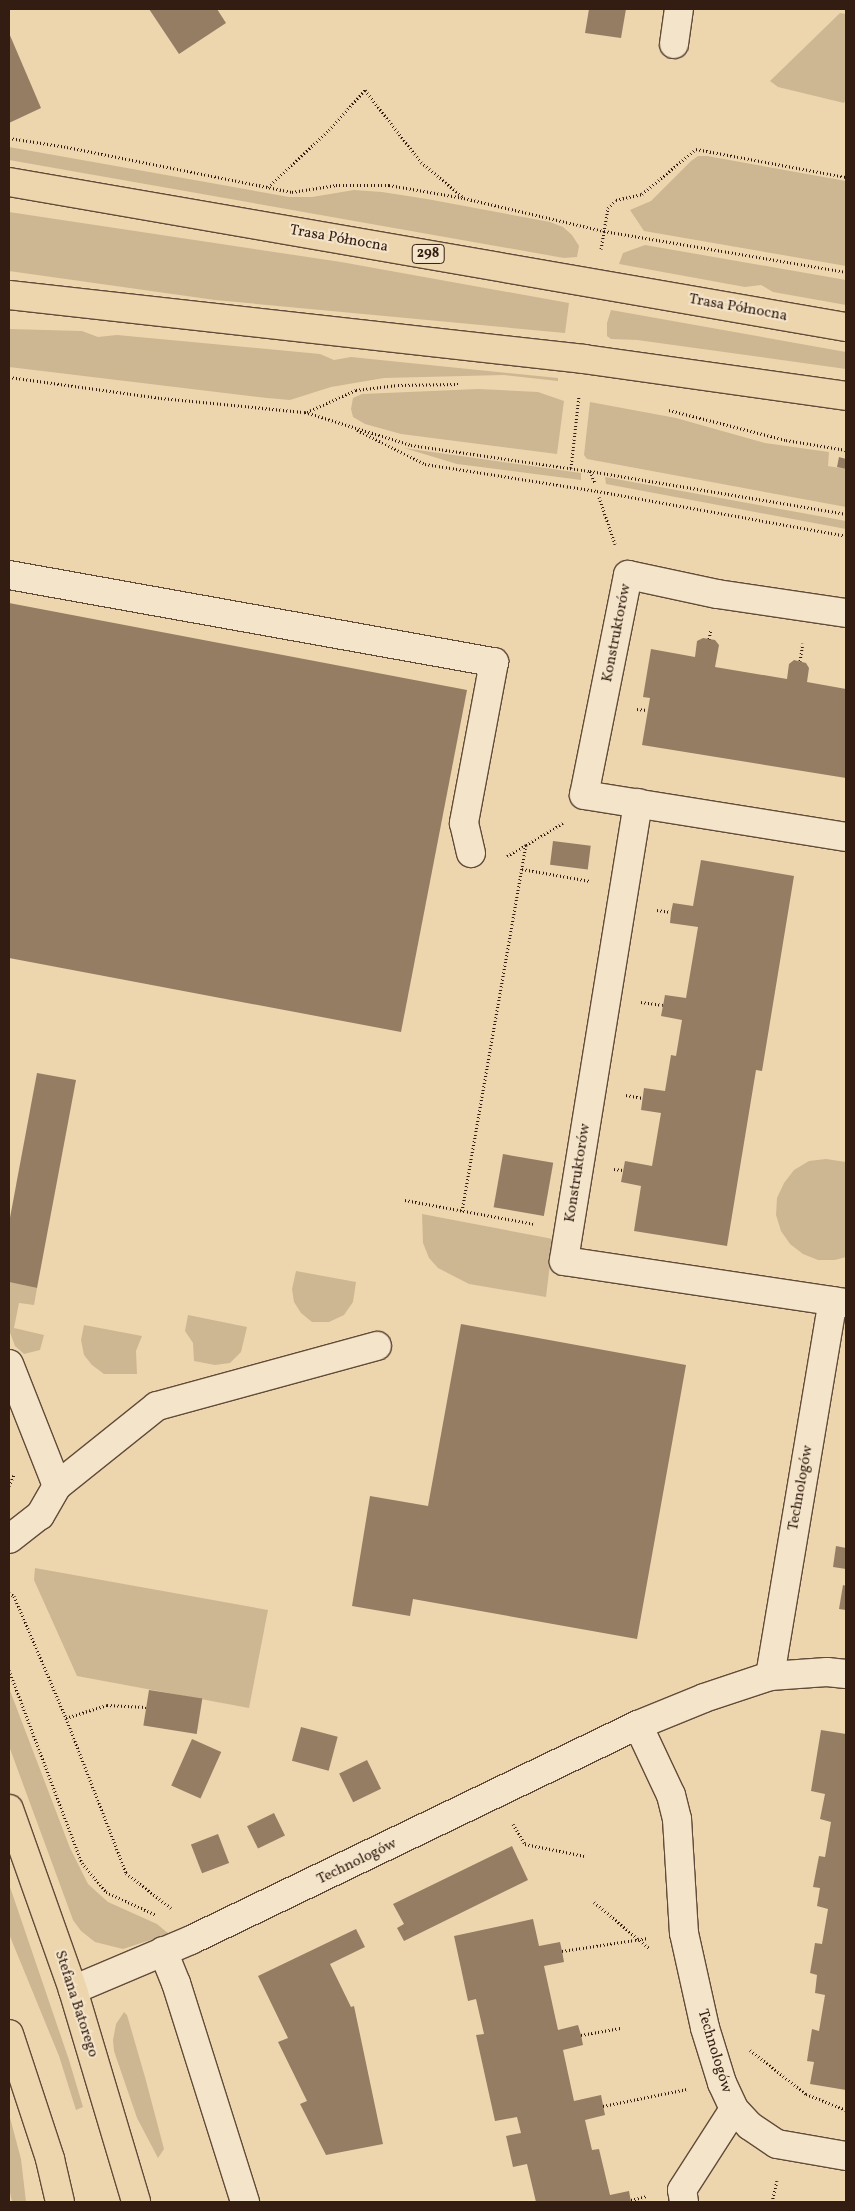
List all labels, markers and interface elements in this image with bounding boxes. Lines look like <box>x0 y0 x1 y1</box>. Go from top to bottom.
street label: Trasa Północna <box>288 221 390 257</box>
road number: 298 <box>410 242 446 266</box>
street label: Trasa Północna <box>687 290 789 326</box>
street label: Konstruktorów <box>599 582 635 684</box>
street label: Konstruktorów <box>561 1122 595 1224</box>
street label: Technologów <box>785 1444 817 1532</box>
street label: Technologów <box>314 1835 400 1889</box>
street label: Stefana Batorego <box>50 1948 102 2060</box>
street label: Technologów <box>693 2007 735 2095</box>

